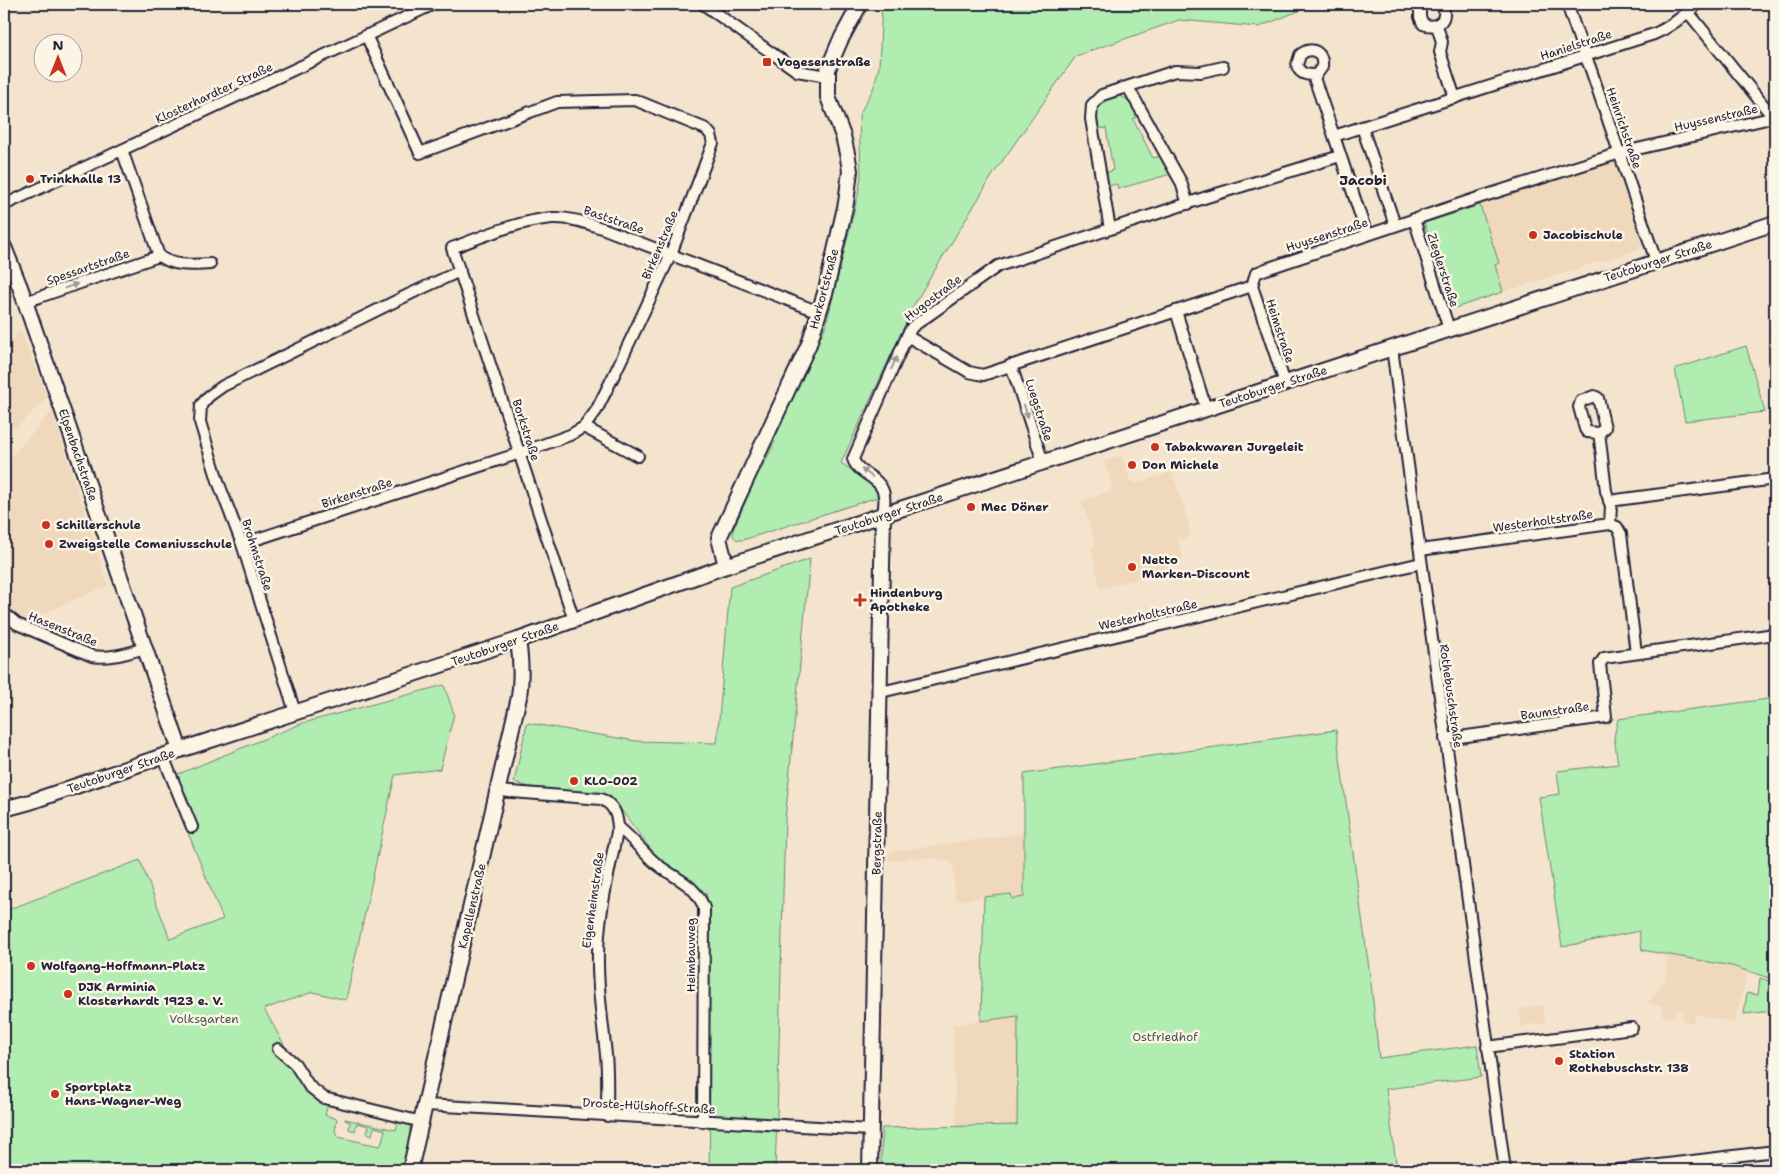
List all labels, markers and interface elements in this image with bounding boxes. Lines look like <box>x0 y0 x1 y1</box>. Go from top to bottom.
street label: Hanielstraße <box>1538 26 1614 64</box>
north arrow <box>32 32 82 82</box>
text: N <box>52 36 64 54</box>
place label: Vogesenstraße <box>777 54 871 70</box>
marker: Vogesenstraße <box>761 56 773 68</box>
street label: Klosterhardter Straße <box>153 59 275 127</box>
street label: Heinrichstraße <box>1603 85 1645 171</box>
street label: Huyssenstraße <box>1673 101 1760 135</box>
place label: Trinkhalle 13 <box>40 171 121 187</box>
district label: Jacobi <box>1339 171 1387 189</box>
marker: Trinkhalle 13 <box>24 173 36 185</box>
street label: Baststraße <box>582 202 647 238</box>
street label: Birkenstraße <box>638 208 682 282</box>
street label: Huyssenstraße <box>1284 214 1370 256</box>
place label: Jacobischule <box>1543 227 1623 243</box>
marker: Jacobischule <box>1527 229 1539 241</box>
street label: Zieglerstraße <box>1423 231 1463 309</box>
street label: Teutoburger Straße <box>1602 236 1714 286</box>
street label: Spessartstraße <box>44 245 132 289</box>
street label: Harkortstraße <box>806 247 843 331</box>
street label: Hugostraße <box>901 271 965 325</box>
one-way arrow <box>64 282 79 290</box>
street label: Heimstraße <box>1262 297 1298 365</box>
one-way arrow <box>891 356 899 370</box>
street label: Teutoburger Straße <box>1217 362 1329 412</box>
street label: Luegstraße <box>1021 377 1057 443</box>
street label: Borkstraße <box>509 397 544 463</box>
one-way arrow <box>1023 404 1031 419</box>
street label: Elpenbachstraße <box>55 406 101 504</box>
place label: Tabakwaren Jurgeleit <box>1165 439 1304 455</box>
marker: Tabakwaren Jurgeleit <box>1149 441 1161 453</box>
place label: Don Michele <box>1142 457 1219 473</box>
marker: Don Michele <box>1126 459 1138 471</box>
one-way arrow <box>860 468 874 478</box>
street label: Birkenstraße <box>319 474 395 512</box>
street label: Teutoburger Straße <box>833 489 945 539</box>
place label: Mec Döner <box>981 499 1049 515</box>
marker: Mec Döner <box>965 501 977 513</box>
street label: Westerholtstraße <box>1492 506 1594 536</box>
place label: Schillerschule <box>56 517 141 533</box>
street label: Brohmstraße <box>238 517 276 593</box>
marker: Schillerschule <box>40 519 52 531</box>
place label: Zweigstelle Comeniusschule <box>59 536 232 552</box>
marker: Zweigstelle Comeniusschule <box>43 538 55 550</box>
place label: Netto Marken-Discount <box>1142 552 1250 582</box>
marker: Netto Marken-Discount <box>1126 561 1138 573</box>
place label: Hindenburg Apotheke <box>870 585 943 615</box>
marker: Hindenburg Apotheke <box>854 594 866 606</box>
street label: Westerholtstraße <box>1097 596 1199 634</box>
street label: Hasenstraße <box>26 608 100 650</box>
street label: Teutoburger Straße <box>449 618 561 670</box>
street label: Rothebuschstraße <box>1436 643 1466 749</box>
street label: Baumstraße <box>1520 698 1591 724</box>
street label: Teutoburger Straße <box>65 745 177 797</box>
place label: KLO-002 <box>584 773 638 789</box>
marker: KLO-002 <box>568 775 580 787</box>
street label: Bergstraße <box>868 811 886 875</box>
street label: Eigenheimstraße <box>578 851 608 949</box>
street label: Kapellenstraße <box>454 862 490 950</box>
street label: Heimbauweg <box>683 918 699 992</box>
place label: Wolfgang-Hoffmann-Platz <box>41 958 206 974</box>
marker: Wolfgang-Hoffmann-Platz <box>25 960 37 972</box>
place label: DJK Arminia Klosterhardt 1923 e. V. <box>78 979 223 1009</box>
marker: DJK Arminia Klosterhardt 1923 e. V. <box>62 988 74 1000</box>
park label: Volksgarten <box>169 1011 239 1027</box>
park label: Ostfriedhof <box>1132 1029 1198 1045</box>
place label: Station Rothebuschstr. 138 <box>1569 1046 1689 1076</box>
marker: Station Rothebuschstr. 138 <box>1553 1055 1565 1067</box>
place label: Sportplatz Hans-Wagner-Weg <box>65 1079 181 1109</box>
marker: Sportplatz Hans-Wagner-Weg <box>49 1088 61 1100</box>
street label: Droste-Hülshoff-Straße <box>582 1095 716 1117</box>

